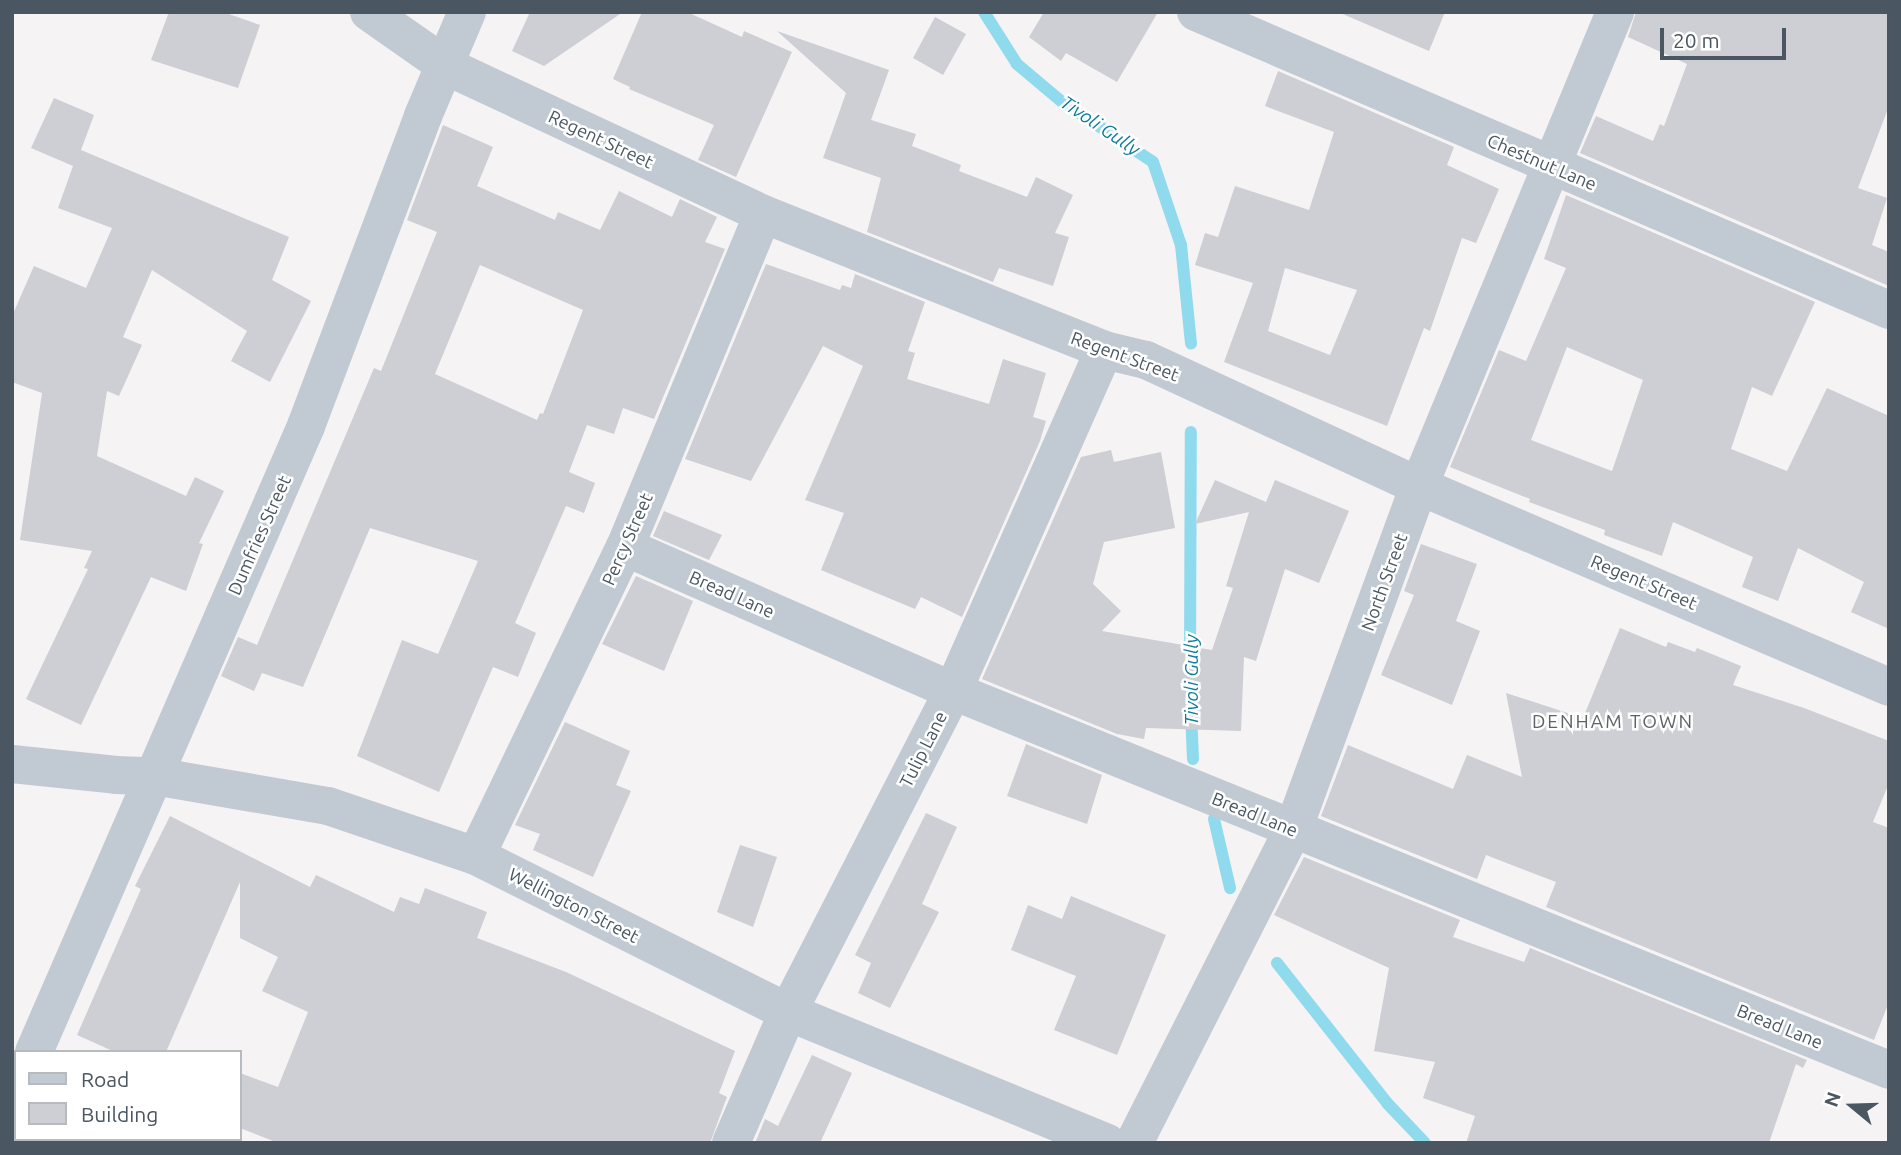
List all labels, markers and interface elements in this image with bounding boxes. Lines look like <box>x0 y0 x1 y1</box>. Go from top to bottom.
scale bar <box>1663 14 1789 58</box>
text: 20 m <box>1673 28 1720 52</box>
water label: Tivoli Gully <box>1056 91 1144 161</box>
street label: Regent Street <box>545 105 657 173</box>
street label: Chestnut Lane <box>1484 129 1600 195</box>
street label: Regent Street <box>1068 327 1182 385</box>
street label: Dumfries Street <box>223 472 295 598</box>
street label: Percy Street <box>597 489 657 589</box>
street label: North Street <box>1356 530 1412 634</box>
street label: Regent Street <box>1588 550 1700 614</box>
street label: Bread Lane <box>686 566 778 622</box>
water label: Tivoli Gully <box>1181 635 1203 725</box>
street label: Tulip Lane <box>895 707 951 791</box>
district label: DENHAM TOWN <box>1533 711 1693 733</box>
street label: Bread Lane <box>1209 787 1301 841</box>
street label: Wellington Street <box>505 863 643 947</box>
street label: Bread Lane <box>1734 999 1826 1053</box>
legend <box>14 1050 242 1141</box>
text: Road <box>81 1067 129 1091</box>
north arrow <box>1817 1071 1887 1141</box>
text: N <box>1819 1089 1845 1109</box>
text: Building <box>81 1102 158 1126</box>

